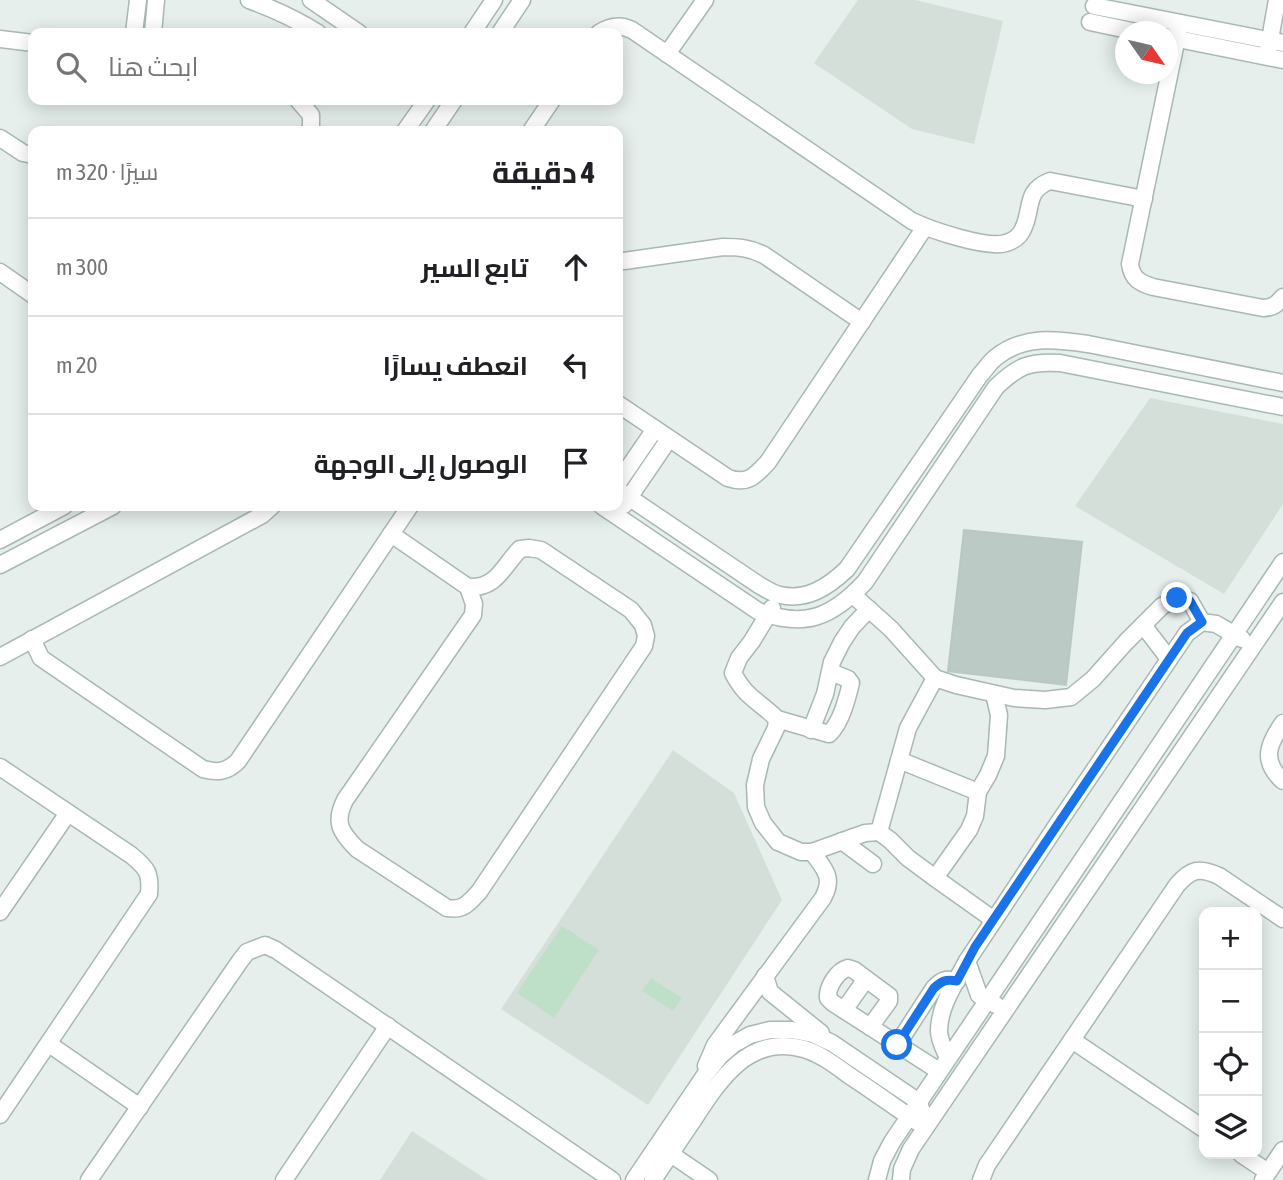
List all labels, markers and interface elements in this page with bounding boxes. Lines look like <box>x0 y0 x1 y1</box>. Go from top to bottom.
north arrow <box>1115 21 1178 84</box>
search box <box>28 28 623 105</box>
icon: search <box>52 48 90 86</box>
text: ابحث هنا <box>108 52 198 82</box>
text: 4 دقيقة <box>492 155 595 189</box>
text: سيرًا · 320 m <box>56 159 158 185</box>
icon: ahead <box>557 248 595 286</box>
text: تابع السير <box>421 253 528 283</box>
text: 300 m <box>56 254 108 280</box>
icon: left <box>557 346 595 384</box>
text: انعطف يسارًا <box>383 351 528 381</box>
text: 20 m <box>56 352 97 378</box>
icon: arrive <box>557 444 595 482</box>
text: الوصول إلى الوجهة <box>314 449 528 479</box>
route end <box>1161 582 1192 613</box>
map controls <box>1199 907 1262 1159</box>
button: + <box>1199 907 1262 970</box>
button: − <box>1199 970 1262 1033</box>
route start <box>881 1029 912 1060</box>
button: locate <box>1199 1033 1262 1096</box>
button: layers <box>1199 1096 1262 1159</box>

